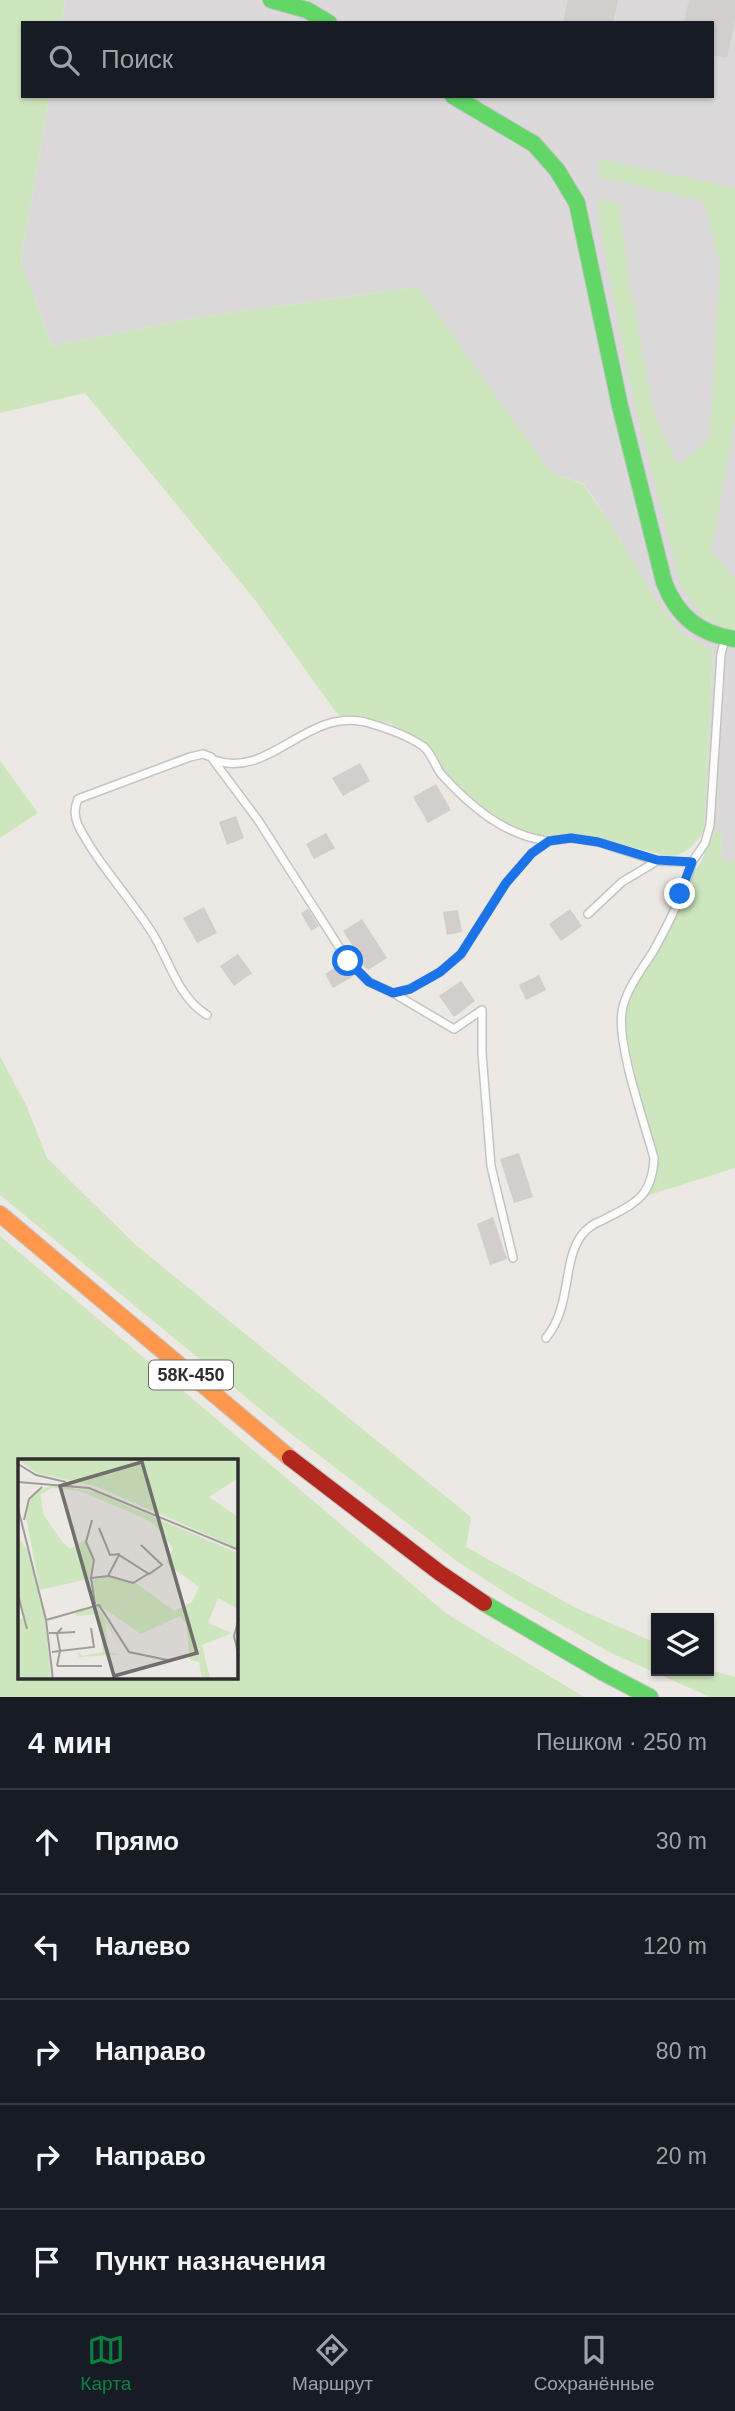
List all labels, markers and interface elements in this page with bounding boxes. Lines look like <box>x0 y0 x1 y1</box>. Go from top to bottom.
search box <box>21 21 714 98</box>
icon: search <box>45 41 83 79</box>
text: Поиск <box>101 44 173 74</box>
route end <box>664 878 695 909</box>
route start <box>332 945 363 976</box>
road number: 58К-450 <box>149 1360 233 1390</box>
inset map <box>18 1459 238 1680</box>
map controls <box>651 1613 714 1676</box>
button: layers <box>651 1613 714 1676</box>
text: 4 мин <box>28 1726 112 1759</box>
text: Пешком · 250 m <box>536 1729 707 1755</box>
icon: ahead <box>28 1823 66 1861</box>
text: Прямо <box>95 1826 179 1856</box>
text: 30 m <box>656 1828 707 1854</box>
icon: left <box>28 1928 66 1966</box>
text: Налево <box>95 1931 190 1961</box>
text: 120 m <box>643 1933 707 1959</box>
icon: right <box>28 2033 66 2071</box>
text: Направо <box>95 2036 206 2066</box>
text: 80 m <box>656 2038 707 2064</box>
icon: right <box>28 2138 66 2176</box>
text: Направо <box>95 2141 206 2171</box>
text: 20 m <box>656 2143 707 2169</box>
icon: arrive <box>28 2243 66 2281</box>
text: Пункт назначения <box>95 2246 326 2276</box>
tab: Карта <box>80 2331 131 2395</box>
tab: Маршрут <box>292 2331 373 2395</box>
tab: Сохранённые <box>534 2331 655 2395</box>

